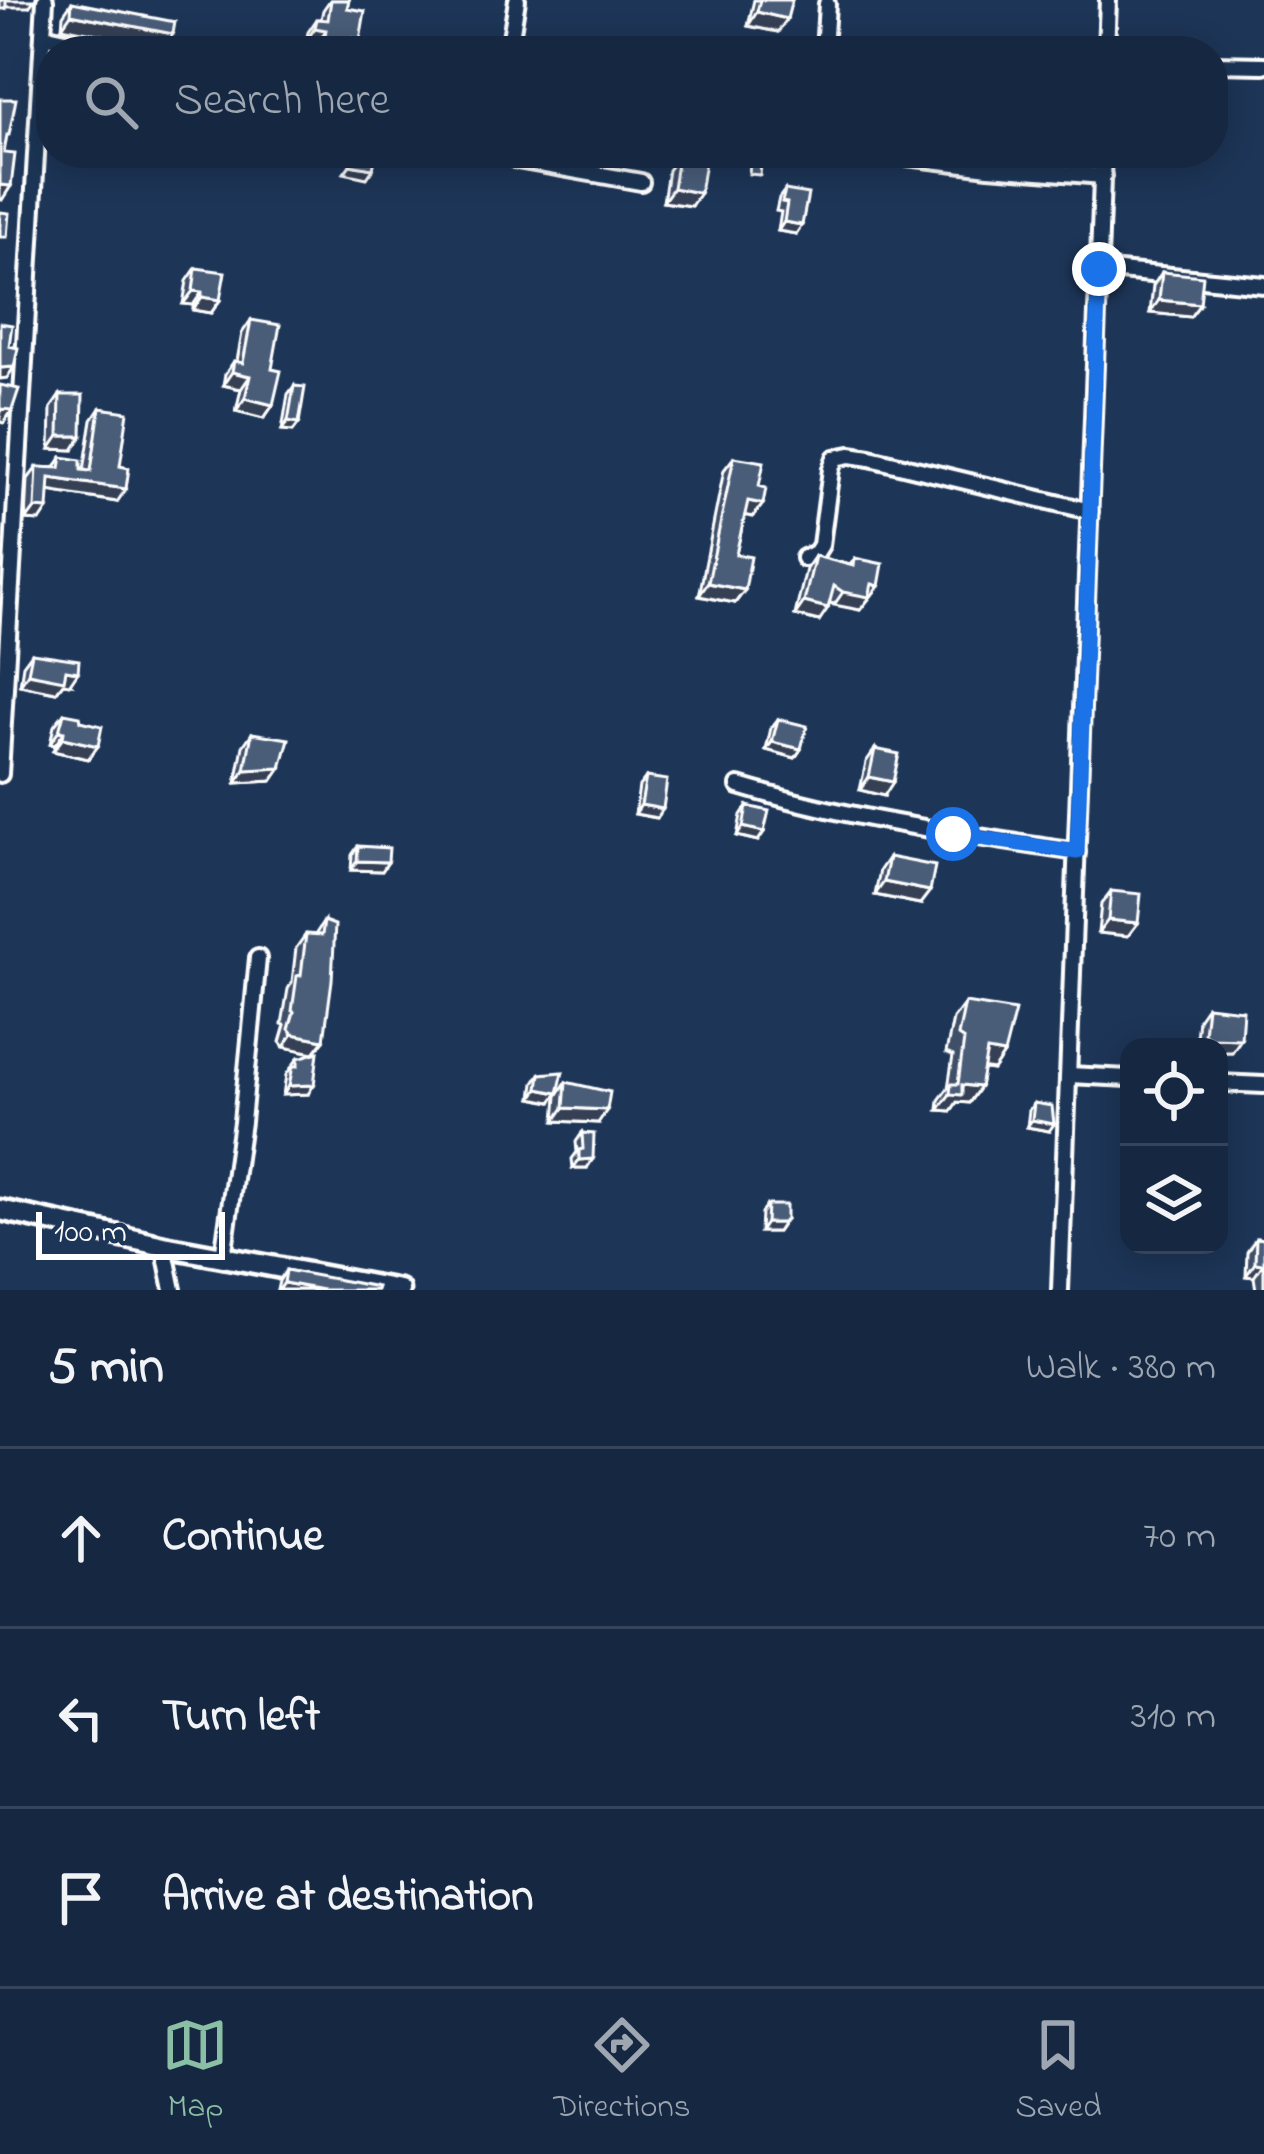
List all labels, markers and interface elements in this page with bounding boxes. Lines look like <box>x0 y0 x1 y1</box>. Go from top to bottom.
search box <box>36 36 1228 168</box>
icon: search <box>78 69 144 135</box>
text: Search here <box>174 69 390 135</box>
route end <box>1072 242 1126 296</box>
route start <box>926 807 980 861</box>
map controls <box>1120 1038 1228 1254</box>
button: locate <box>1120 1038 1228 1146</box>
button: layers <box>1120 1146 1228 1254</box>
scale bar <box>36 1206 225 1259</box>
text: 100 m <box>54 1209 127 1257</box>
text: 5 min <box>48 1331 164 1406</box>
text: Walk · 380 m <box>1026 1340 1216 1397</box>
icon: ahead <box>48 1505 114 1571</box>
text: Continue <box>162 1505 323 1571</box>
text: 70 m <box>1143 1509 1216 1566</box>
icon: left <box>48 1685 114 1751</box>
text: Turn left <box>162 1685 320 1751</box>
text: 310 m <box>1131 1689 1216 1746</box>
icon: arrive <box>48 1865 114 1931</box>
text: Arrive at destination <box>162 1865 533 1931</box>
tab: Map <box>162 2012 228 2132</box>
tab: Directions <box>553 2012 691 2132</box>
tab: Saved <box>1015 2012 1102 2132</box>

